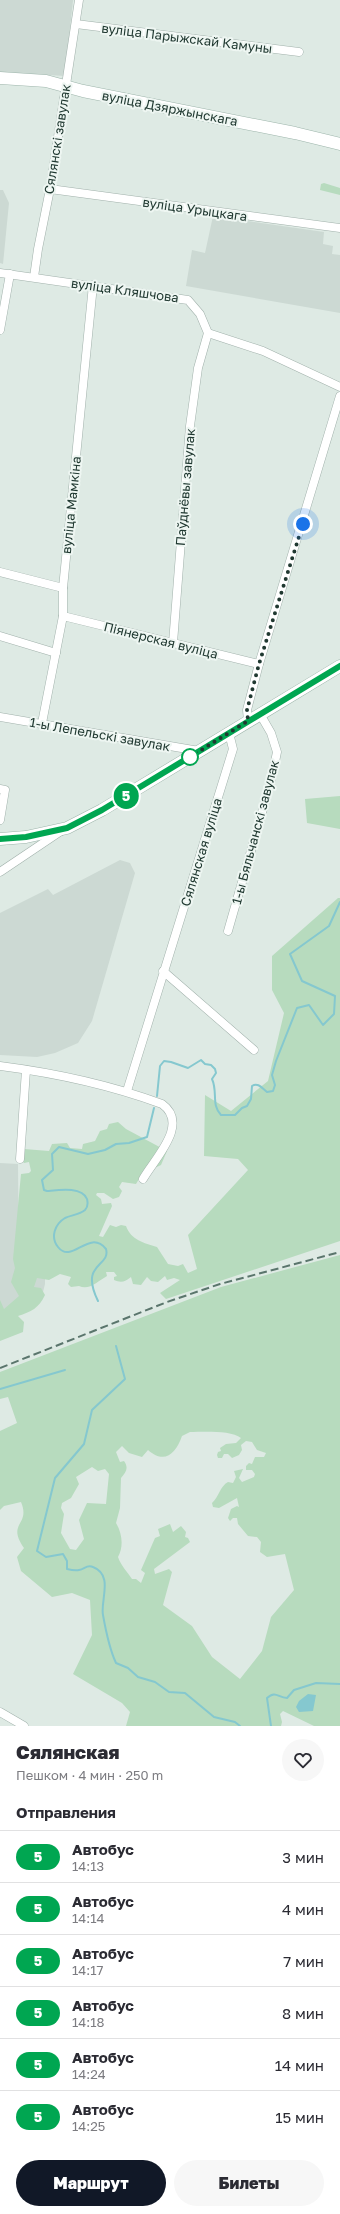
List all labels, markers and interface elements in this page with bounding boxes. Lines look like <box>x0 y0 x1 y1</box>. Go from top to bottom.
street label: вуліца Парыжскай Камуны <box>101 20 273 56</box>
street label: Сялянскі завулак <box>40 82 74 195</box>
street label: вуліца Дзяржынскага <box>101 87 239 129</box>
street label: вуліца Урыцкага <box>142 194 248 224</box>
street label: вуліца Кляшчова <box>70 275 180 305</box>
street label: Паўднёвы завулак <box>172 427 198 546</box>
street label: вуліца Мамкіна <box>58 455 84 555</box>
your location <box>293 514 313 534</box>
street label: Піянерская вуліца <box>102 618 220 662</box>
street label: 1-ы Лепельскі завулак <box>28 714 172 754</box>
unlabelled marker <box>181 748 199 766</box>
street label: 1-ы Бяльчанскі завулак <box>228 758 282 906</box>
line badge: 5 <box>113 783 139 809</box>
text: 5 <box>122 787 130 804</box>
street label: Сялянская вуліца <box>177 796 225 908</box>
button: heart <box>282 1739 324 1781</box>
text: Сялянская <box>16 1740 120 1763</box>
text: Пешком · 4 мин · 250 m <box>16 1767 163 1783</box>
text: Отправления <box>16 1803 116 1821</box>
text: Автобус <box>72 1840 134 1858</box>
text: 5 <box>34 1848 42 1865</box>
text: 3 мин <box>282 1848 324 1866</box>
text: 14:13 <box>72 1858 104 1874</box>
text: Автобус <box>72 1892 134 1910</box>
text: 5 <box>34 1900 42 1917</box>
text: 4 мин <box>282 1900 324 1918</box>
text: 14:14 <box>72 1910 104 1926</box>
text: Автобус <box>72 1944 134 1962</box>
text: 5 <box>34 1952 42 1969</box>
text: 7 мин <box>283 1952 324 1970</box>
text: 14:17 <box>72 1962 103 1978</box>
text: Автобус <box>72 1996 134 2014</box>
text: 5 <box>34 2004 42 2021</box>
text: 8 мин <box>282 2004 324 2022</box>
text: 14:18 <box>72 2014 104 2030</box>
text: Автобус <box>72 2048 134 2066</box>
text: 5 <box>34 2056 42 2073</box>
text: 14 мин <box>275 2056 324 2074</box>
text: 14:24 <box>72 2066 106 2082</box>
text: Автобус <box>72 2100 134 2118</box>
text: 5 <box>34 2108 42 2125</box>
text: 15 мин <box>275 2108 324 2126</box>
text: 14:25 <box>72 2118 105 2134</box>
button: Маршрут <box>16 2160 166 2206</box>
button: Билеты <box>174 2160 324 2206</box>

